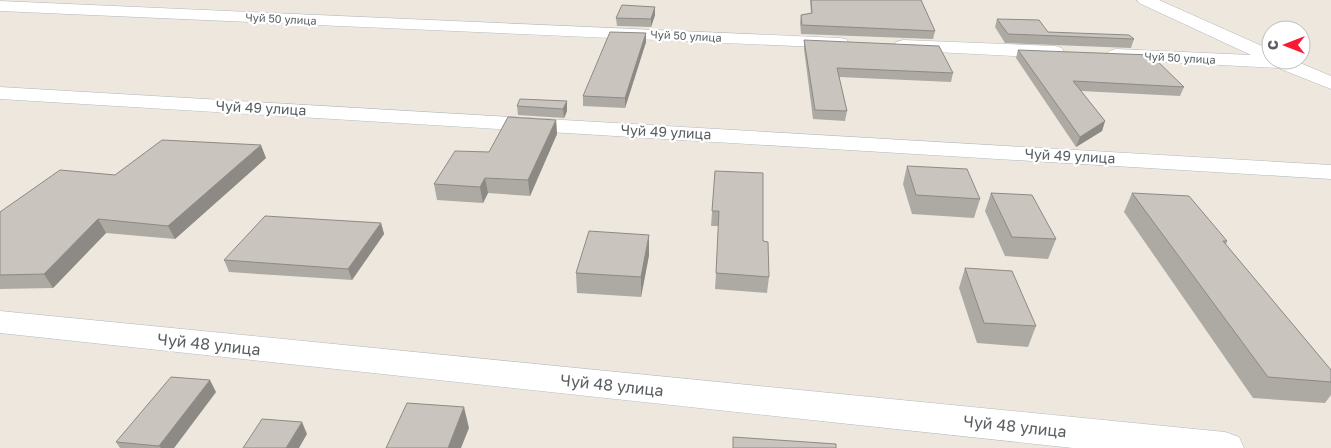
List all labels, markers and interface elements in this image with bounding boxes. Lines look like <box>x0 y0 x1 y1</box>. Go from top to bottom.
street label: Чуй 50 улица <box>245 10 317 27</box>
north arrow <box>1261 20 1311 70</box>
street label: Чуй 50 улица <box>650 27 722 44</box>
text: С <box>1264 40 1281 50</box>
street label: Чуй 50 улица <box>1144 49 1216 66</box>
street label: Чуй 49 улица <box>215 97 307 118</box>
street label: Чуй 49 улица <box>620 121 712 142</box>
street label: Чуй 49 улица <box>1024 145 1116 166</box>
street label: Чуй 48 улица <box>156 329 262 359</box>
street label: Чуй 48 улица <box>559 370 665 400</box>
street label: Чуй 48 улица <box>962 411 1068 441</box>

